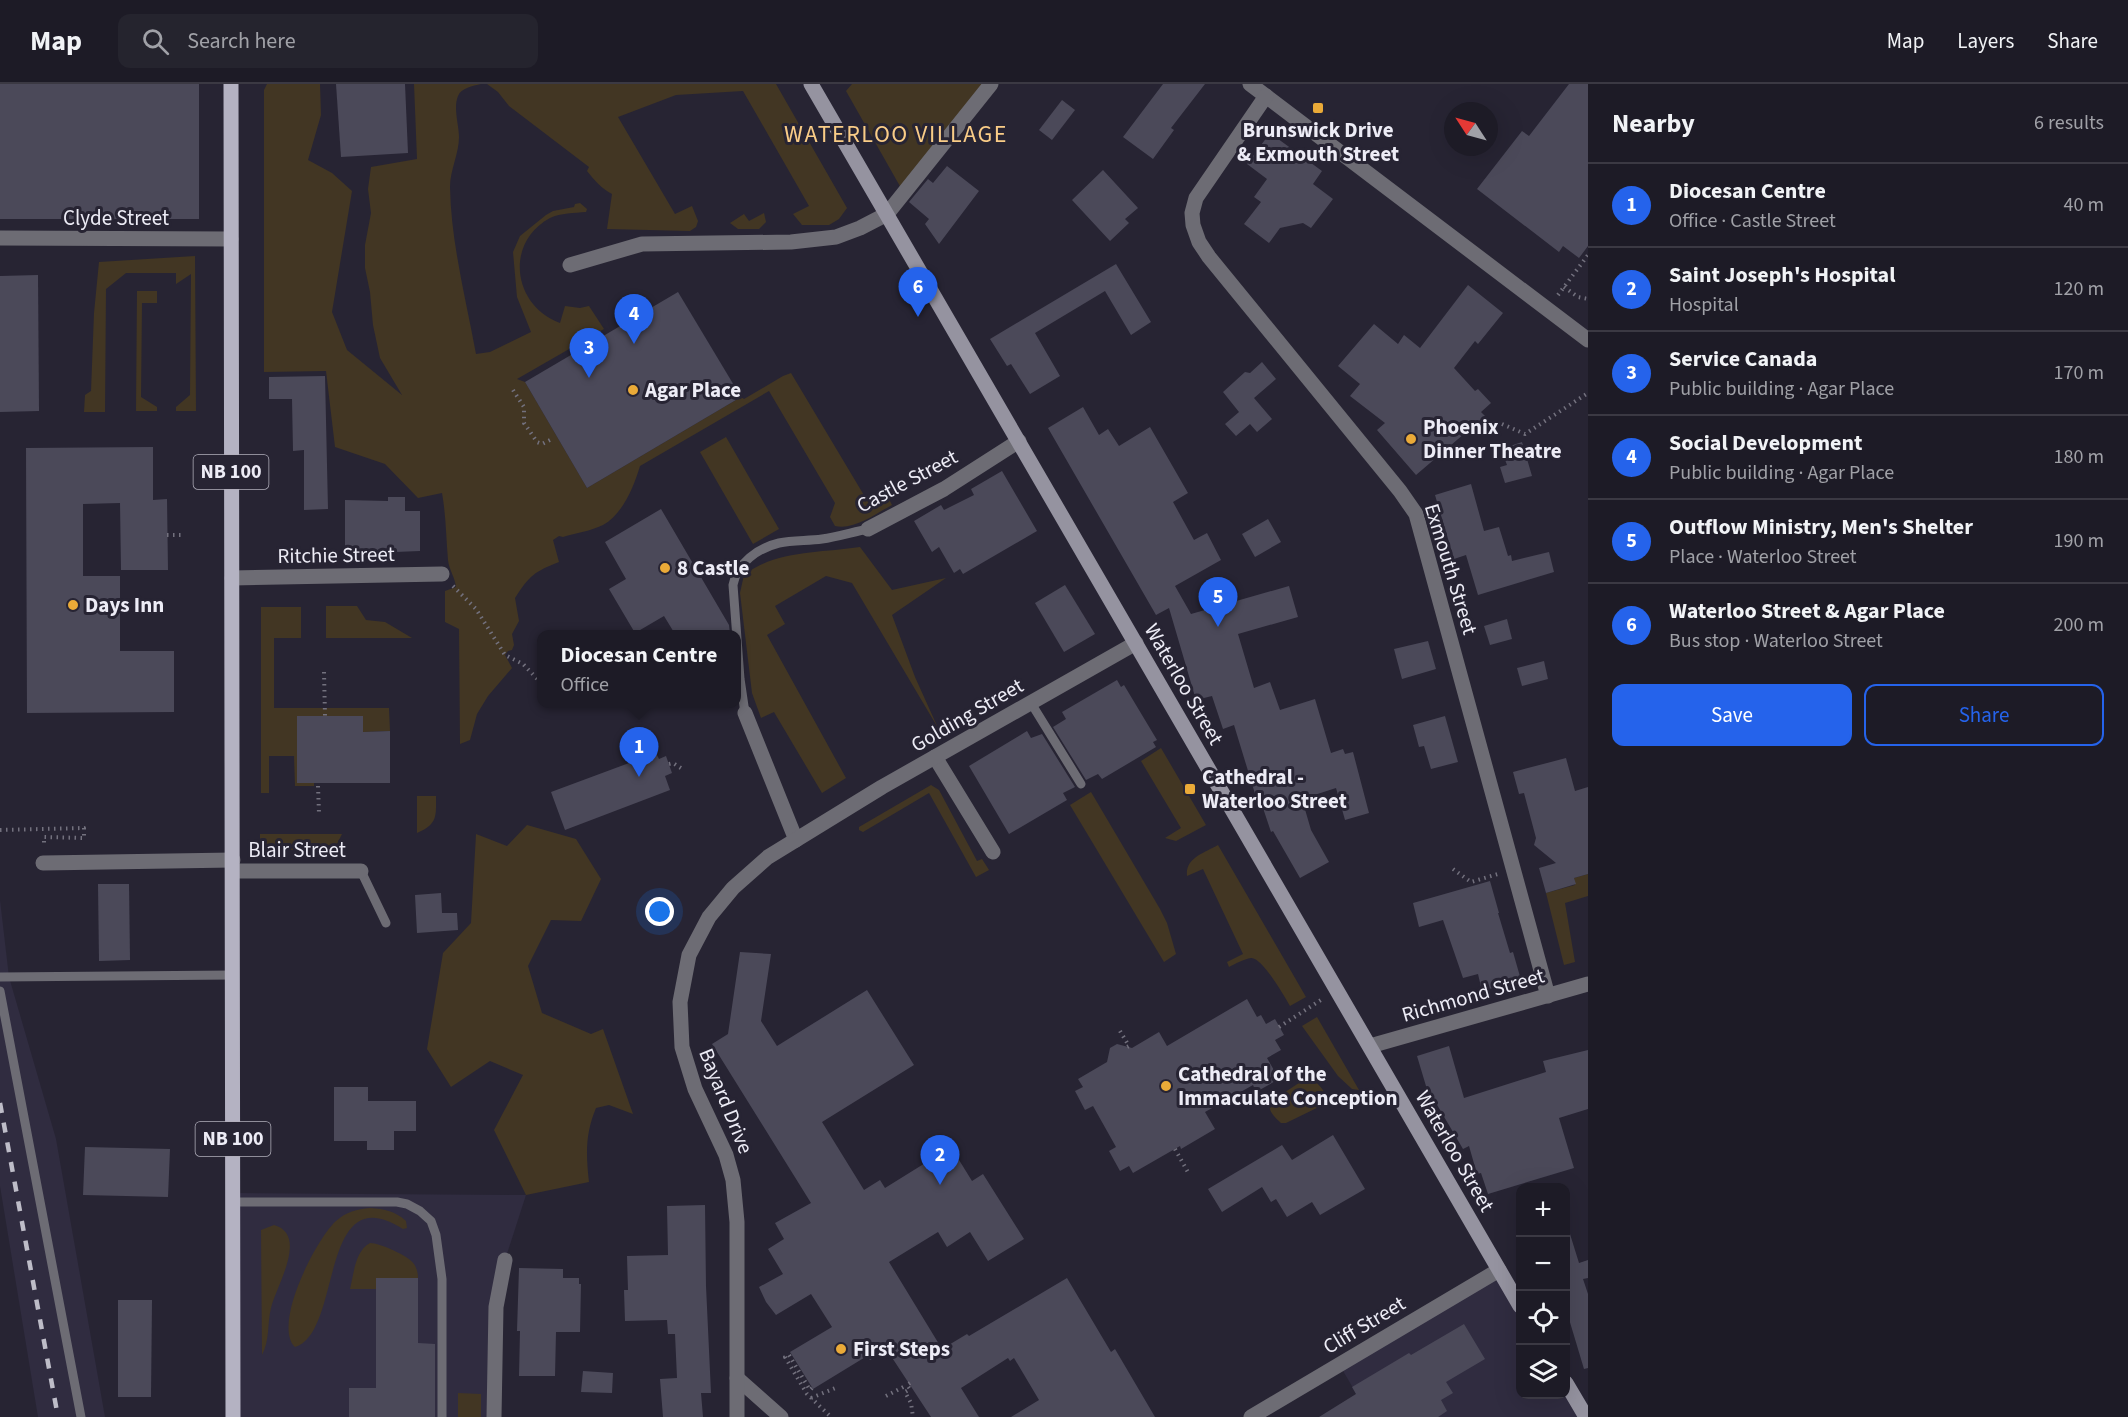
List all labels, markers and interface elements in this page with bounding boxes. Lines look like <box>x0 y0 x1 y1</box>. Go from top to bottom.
search box <box>118 14 538 68</box>
text: Map <box>30 21 82 61</box>
icon: search <box>139 25 172 58</box>
text: Search here <box>187 25 296 57</box>
text: Map <box>1887 26 1924 56</box>
text: Layers <box>1957 26 2014 56</box>
text: Share <box>2047 26 2098 56</box>
marker: Brunswick Drive & Exmouth Street <box>1311 101 1325 115</box>
north arrow <box>1444 102 1498 156</box>
text: Nearby <box>1612 105 1695 142</box>
text: 6 results <box>2034 109 2104 137</box>
place label: Brunswick Drive & Exmouth Street <box>1237 115 1399 169</box>
district label: WATERLOO VILLAGE <box>784 117 1008 152</box>
text: Diocesan Centre <box>1669 175 1826 207</box>
text: 1 <box>1626 191 1637 219</box>
text: 40 m <box>2064 191 2104 219</box>
street label: Clyde Street <box>63 203 169 233</box>
text: Office · Castle Street <box>1669 207 1836 235</box>
text: Saint Joseph's Hospital <box>1669 259 1895 291</box>
pin: 6 <box>898 268 938 317</box>
text: 2 <box>1626 275 1637 303</box>
text: 120 m <box>2054 275 2104 303</box>
text: Hospital <box>1669 291 1739 319</box>
pin: 4 <box>614 294 654 344</box>
pin: 3 <box>570 328 608 378</box>
text: Service Canada <box>1669 343 1817 375</box>
text: 3 <box>1626 359 1637 387</box>
text: 170 m <box>2054 359 2104 387</box>
place label: Agar Place <box>644 375 741 405</box>
text: Public building · Agar Place <box>1669 375 1894 403</box>
marker: Agar Place <box>626 383 640 397</box>
place label: Phoenix Dinner Theatre <box>1423 412 1562 466</box>
text: Social Development <box>1669 427 1862 459</box>
marker: Phoenix Dinner Theatre <box>1404 432 1418 446</box>
street label: Castle Street <box>851 442 963 520</box>
text: 4 <box>1626 443 1637 471</box>
text: 180 m <box>2054 443 2104 471</box>
road number: NB 100 <box>194 455 268 489</box>
text: Public building · Agar Place <box>1669 459 1894 487</box>
street label: Exmouth Street <box>1417 500 1485 638</box>
text: Outflow Ministry, Men's Shelter <box>1669 511 1973 543</box>
text: 5 <box>1626 527 1637 555</box>
text: 190 m <box>2054 527 2104 555</box>
street label: Ritchie Street <box>277 539 395 571</box>
text: Place · Waterloo Street <box>1669 543 1857 571</box>
place label: 8 Castle <box>677 553 750 583</box>
marker: 8 Castle <box>658 561 672 575</box>
pin: 5 <box>1198 578 1238 627</box>
place label: Days Inn <box>85 590 164 620</box>
text: Waterloo Street & Agar Place <box>1669 595 1945 627</box>
marker: Days Inn <box>66 598 80 612</box>
text: 6 <box>1626 611 1637 639</box>
text: 200 m <box>2054 611 2104 639</box>
street label: Waterloo Street <box>1137 618 1231 750</box>
text: Bus stop · Waterloo Street <box>1669 627 1883 655</box>
popup <box>537 630 741 708</box>
text: Diocesan Centre <box>561 639 717 671</box>
text: Office <box>561 671 609 699</box>
street label: Golding Street <box>905 671 1029 759</box>
button: Save <box>1612 684 1852 746</box>
button: Share <box>1864 684 2104 746</box>
pin: 1 <box>620 728 658 777</box>
place label: Cathedral - Waterloo Street <box>1202 762 1347 816</box>
marker: Cathedral - Waterloo Street <box>1183 782 1197 796</box>
street label: Blair Street <box>248 835 346 865</box>
your location <box>645 897 674 926</box>
street label: Richmond Street <box>1398 960 1548 1030</box>
street label: Bayard Drive <box>691 1044 761 1158</box>
place label: Cathedral of the Immaculate Conception <box>1178 1059 1398 1113</box>
marker: Cathedral of the Immaculate Conception <box>1159 1079 1173 1093</box>
street label: Waterloo Street <box>1408 1085 1502 1217</box>
road number: NB 100 <box>196 1122 270 1156</box>
pin: 2 <box>920 1136 960 1185</box>
map controls <box>1516 1183 1570 1399</box>
button: + <box>1516 1183 1570 1237</box>
button: − <box>1516 1237 1570 1291</box>
street label: Cliff Street <box>1317 1289 1411 1361</box>
button: locate <box>1516 1291 1570 1345</box>
place label: First Steps <box>853 1334 950 1364</box>
marker: First Steps <box>834 1342 848 1356</box>
button: layers <box>1516 1345 1570 1399</box>

